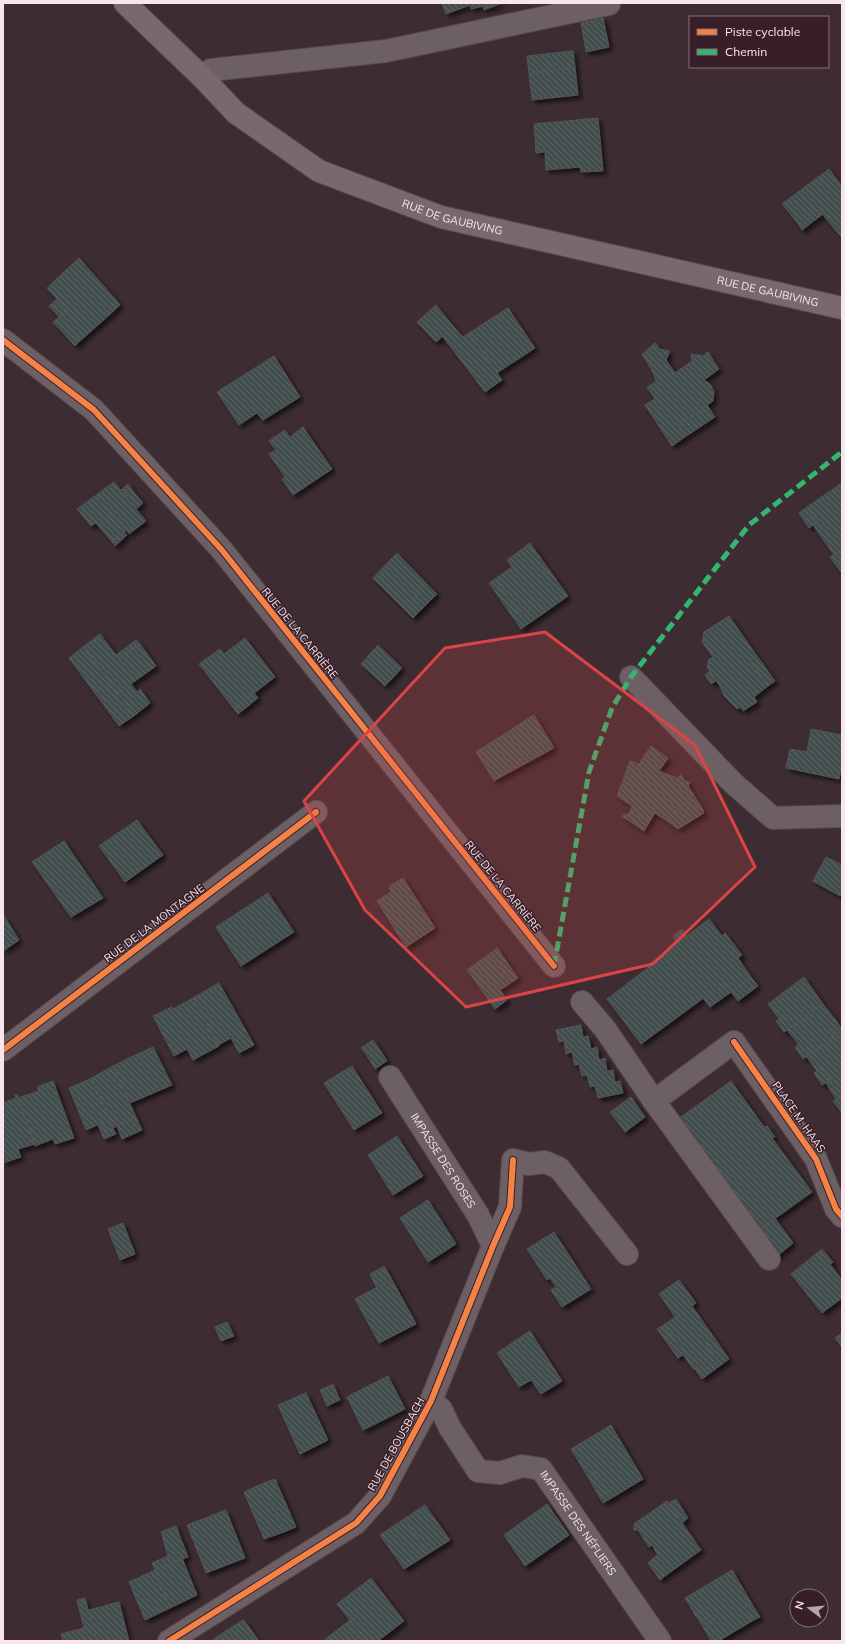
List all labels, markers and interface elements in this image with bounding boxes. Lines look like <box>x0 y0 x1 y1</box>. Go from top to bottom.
legend <box>689 16 829 68</box>
text: Piste cyclable <box>725 24 800 39</box>
text: Chemin <box>725 44 767 59</box>
street label: RUE DE GAUBIVING <box>400 196 504 238</box>
street label: RUE DE GAUBIVING <box>716 273 820 309</box>
street label: RUE DE LA CARRIÈRE <box>259 585 341 681</box>
street label: RUE DE LA CARRIÈRE <box>462 838 544 934</box>
street label: RUE DE LA MONTAGNE <box>101 881 207 965</box>
street label: PLACE M. HAAS <box>769 1079 829 1156</box>
street label: IMPASSE DES ROSES <box>408 1110 479 1211</box>
street label: RUE DE BOUSBACH <box>365 1395 427 1493</box>
street label: IMPASSE DES NÉFLIERS <box>537 1468 620 1578</box>
north arrow <box>789 1588 829 1628</box>
text: N <box>792 1599 807 1611</box>

